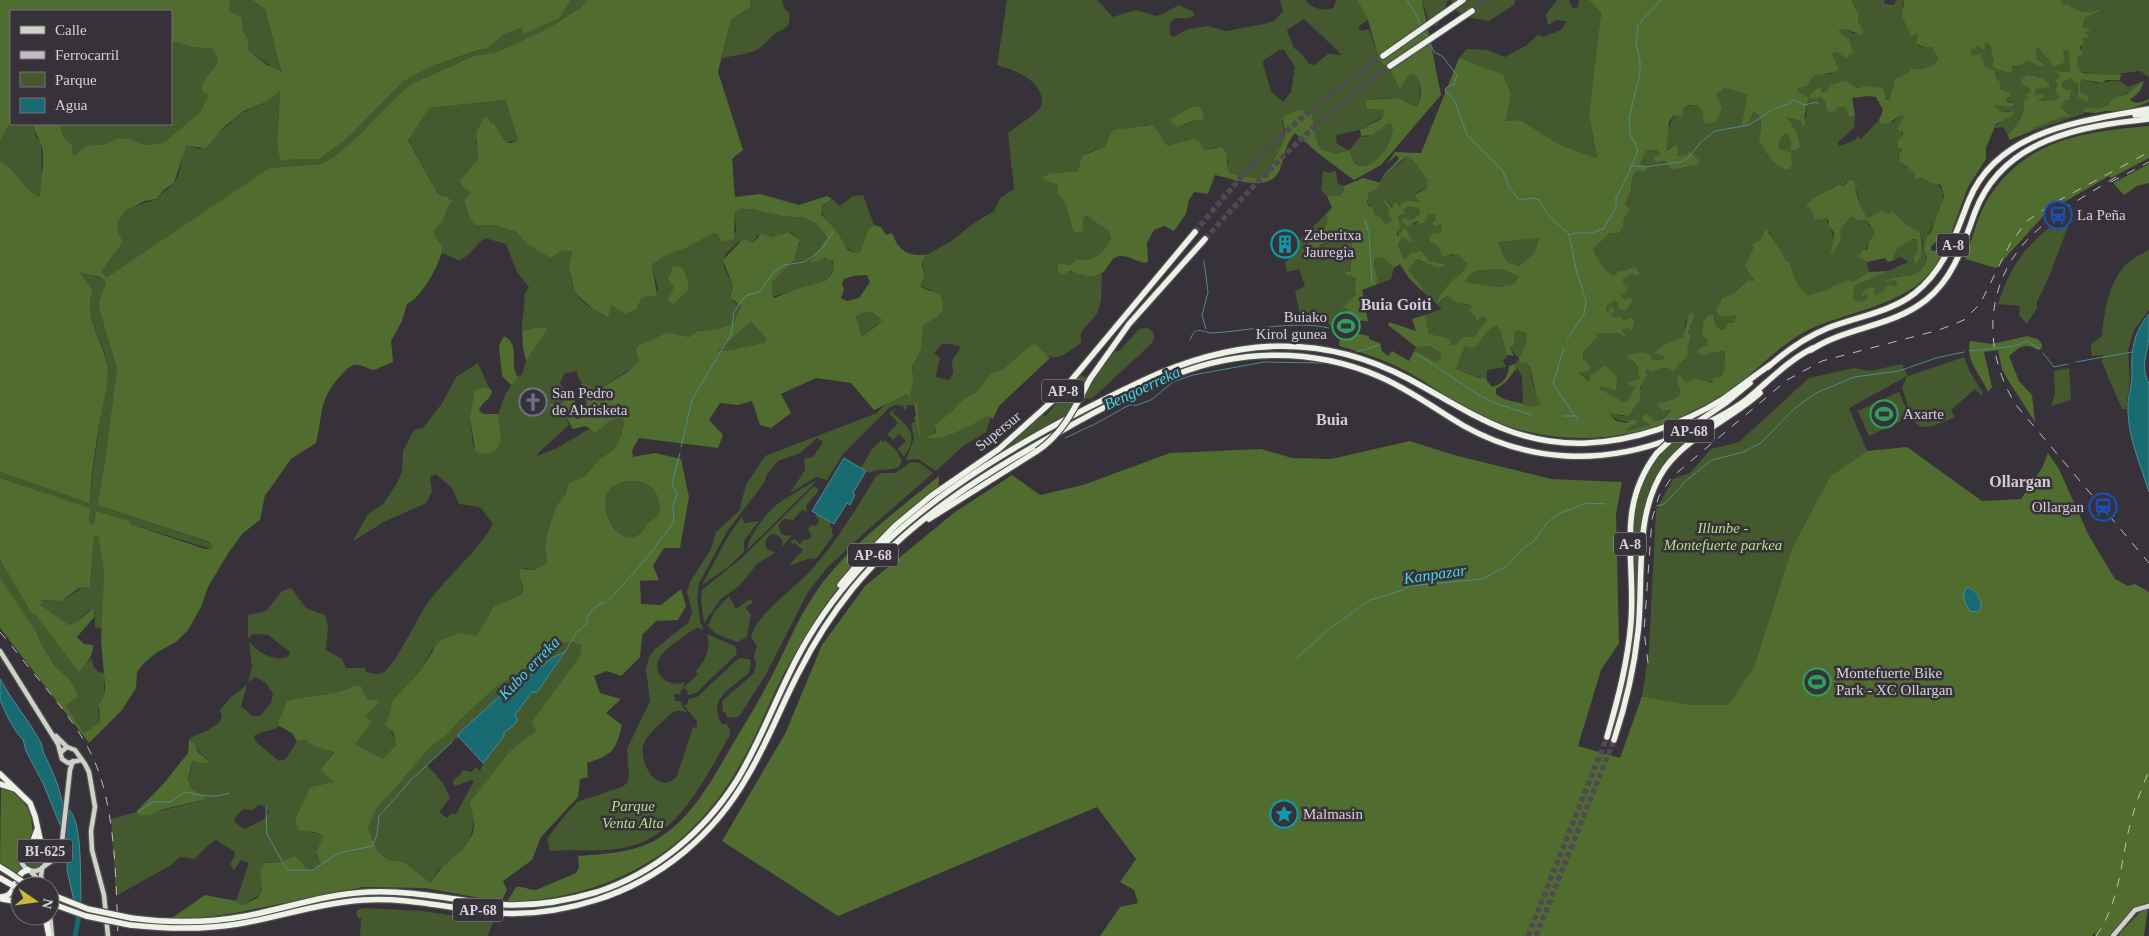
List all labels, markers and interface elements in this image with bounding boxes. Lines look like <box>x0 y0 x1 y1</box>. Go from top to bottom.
legend <box>10 10 172 125</box>
text: Calle <box>55 22 87 38</box>
text: Ferrocarril <box>55 47 119 63</box>
text: Parque <box>55 72 97 88</box>
text: Agua <box>55 97 88 113</box>
station icon: La Peña <box>2043 200 2073 230</box>
place label: La Peña <box>2077 207 2126 223</box>
place label: Zeberitxa Jauregia <box>1304 227 1362 260</box>
building icon: Zeberitxa Jauregia <box>1270 229 1300 259</box>
road number: A-8 <box>1937 234 1969 256</box>
district label: Buia Goiti <box>1361 296 1432 313</box>
place label: Buiako Kirol gunea <box>1256 309 1327 342</box>
sports icon: Buiako Kirol gunea <box>1331 311 1361 341</box>
water label: Bengoerreka <box>1101 363 1183 414</box>
road number: AP-8 <box>1042 380 1084 402</box>
place label: San Pedro de Abrisketa <box>552 385 628 418</box>
church icon: San Pedro de Abrisketa <box>518 387 548 417</box>
sports icon: Axarte <box>1869 399 1899 429</box>
place label: Axarte <box>1903 406 1944 422</box>
street label: Supersur <box>972 408 1024 454</box>
district label: Buia <box>1316 411 1348 428</box>
road number: AP-68 <box>1664 420 1714 442</box>
district label: Ollargan <box>1989 473 2051 491</box>
station icon: Ollargan <box>2088 492 2118 522</box>
place label: Ollargan <box>2032 499 2084 515</box>
park label: Illunbe - Montefuerte parkea <box>1663 520 1782 553</box>
road number: A-8 <box>1614 532 1646 556</box>
road number: AP-68 <box>848 544 898 566</box>
water label: Kanpazar <box>1402 561 1468 588</box>
water label: Kubo erreka <box>494 633 563 703</box>
place label: Montefuerte Bike Park - XC Ollargan <box>1836 665 1953 698</box>
sports icon: Montefuerte Bike Park - XC Ollargan <box>1802 667 1832 697</box>
park label: Parque Venta Alta <box>602 798 664 831</box>
place icon: Malmasin <box>1269 799 1299 829</box>
place label: Malmasin <box>1303 806 1363 822</box>
road number: BI-625 <box>18 839 72 862</box>
north arrow <box>10 876 60 926</box>
text: N <box>39 897 56 910</box>
road number: AP-68 <box>453 898 503 922</box>

